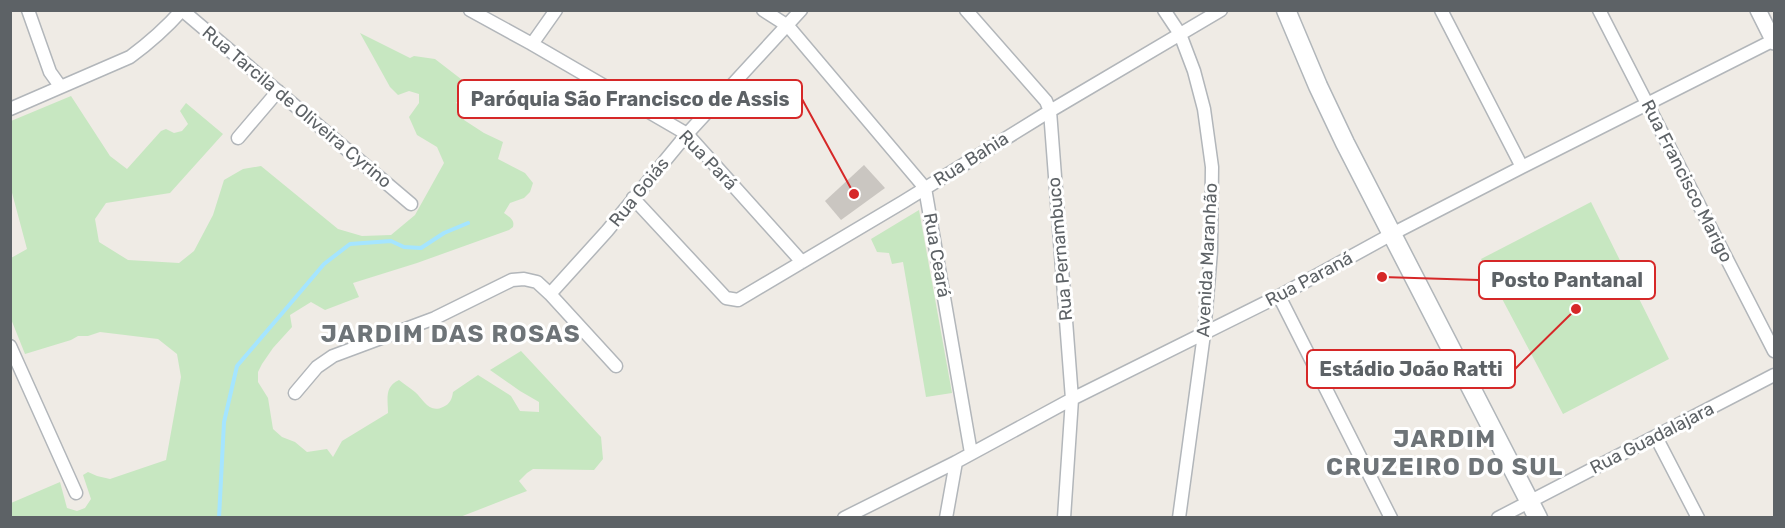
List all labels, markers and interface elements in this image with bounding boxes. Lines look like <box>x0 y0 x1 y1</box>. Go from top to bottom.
street label: Rua Tarcila de Oliveira Cyrino <box>198 21 396 193</box>
callout: Paróquia São Francisco de Assis <box>458 80 802 118</box>
text: Paróquia São Francisco de Assis <box>470 87 790 111</box>
street label: Rua Francisco Marigo <box>1636 96 1738 266</box>
street label: Rua Pará <box>674 125 742 195</box>
street label: Rua Bahia <box>929 127 1013 191</box>
street label: Rua Goiás <box>604 153 674 231</box>
street label: Rua Pernambuco <box>1043 176 1077 322</box>
street label: Avenida Maranhão <box>1192 182 1222 338</box>
street label: Rua Ceará <box>919 211 955 299</box>
street label: Rua Paraná <box>1262 247 1356 311</box>
callout: Posto Pantanal <box>1479 261 1655 299</box>
text: Posto Pantanal <box>1491 268 1643 292</box>
district label: JARDIM DAS ROSAS <box>321 320 581 348</box>
callout: Estádio João Ratti <box>1307 350 1515 388</box>
text: Estádio João Ratti <box>1319 357 1503 381</box>
street label: Rua Guadalajara <box>1586 397 1718 479</box>
district label: JARDIM CRUZEIRO DO SUL <box>1326 425 1564 481</box>

